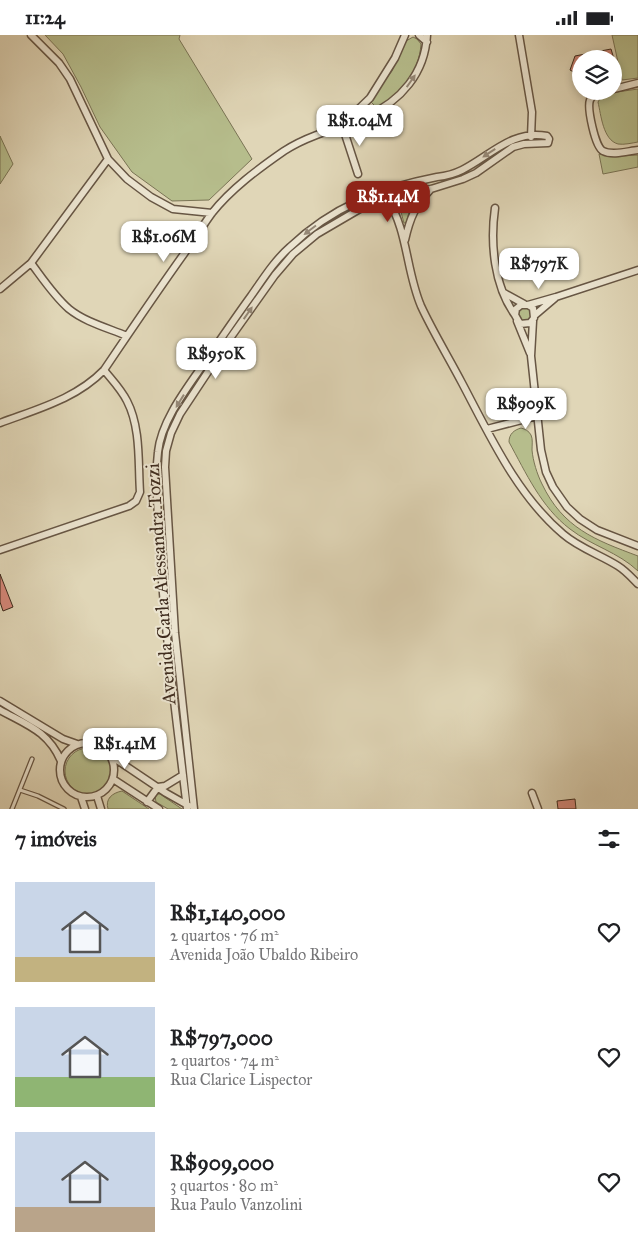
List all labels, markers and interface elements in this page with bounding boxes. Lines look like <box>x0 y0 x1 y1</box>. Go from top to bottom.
text: 11:24 <box>25 6 65 29</box>
map controls <box>572 50 622 100</box>
button: layers <box>572 50 622 100</box>
one-way arrow <box>406 75 416 88</box>
pin: R$1.04M <box>314 105 406 147</box>
text: R$1.04M <box>327 111 393 130</box>
one-way arrow <box>482 148 495 158</box>
pin: R$1.14M <box>342 181 434 223</box>
text: R$1.14M <box>357 187 419 206</box>
pin: R$1.06M <box>118 221 210 263</box>
one-way arrow <box>304 225 317 236</box>
text: R$1.06M <box>132 227 196 246</box>
pin: R$797K <box>498 247 580 290</box>
text: R$797K <box>510 254 568 273</box>
one-way arrow <box>243 306 253 320</box>
pin: R$950K <box>175 337 257 380</box>
text: R$950K <box>187 344 245 363</box>
pin: R$909K <box>485 387 567 430</box>
one-way arrow <box>175 394 185 407</box>
text: R$909K <box>497 394 555 413</box>
street label: Avenida Carla Alessandra Tozzi <box>141 463 180 706</box>
pin: R$1.41M <box>79 727 171 770</box>
text: R$1.41M <box>94 734 156 753</box>
icon: filters <box>595 825 623 853</box>
text: 7 imóveis <box>15 826 97 852</box>
text: R$1,140,000 <box>170 900 285 926</box>
icon: home <box>55 902 115 962</box>
icon: heart <box>595 918 623 946</box>
text: 2 quartos · 76 m² <box>170 926 279 945</box>
text: Avenida João Ubaldo Ribeiro <box>170 945 358 964</box>
text: R$797,000 <box>170 1025 273 1051</box>
icon: home <box>55 1027 115 1087</box>
icon: heart <box>595 1043 623 1071</box>
text: 2 quartos · 74 m² <box>170 1051 279 1070</box>
text: Rua Clarice Lispector <box>170 1070 312 1089</box>
text: R$909,000 <box>170 1150 274 1176</box>
icon: home <box>55 1152 115 1212</box>
icon: heart <box>595 1168 623 1196</box>
text: 3 quartos · 80 m² <box>170 1176 278 1195</box>
text: Rua Paulo Vanzolini <box>170 1195 302 1214</box>

